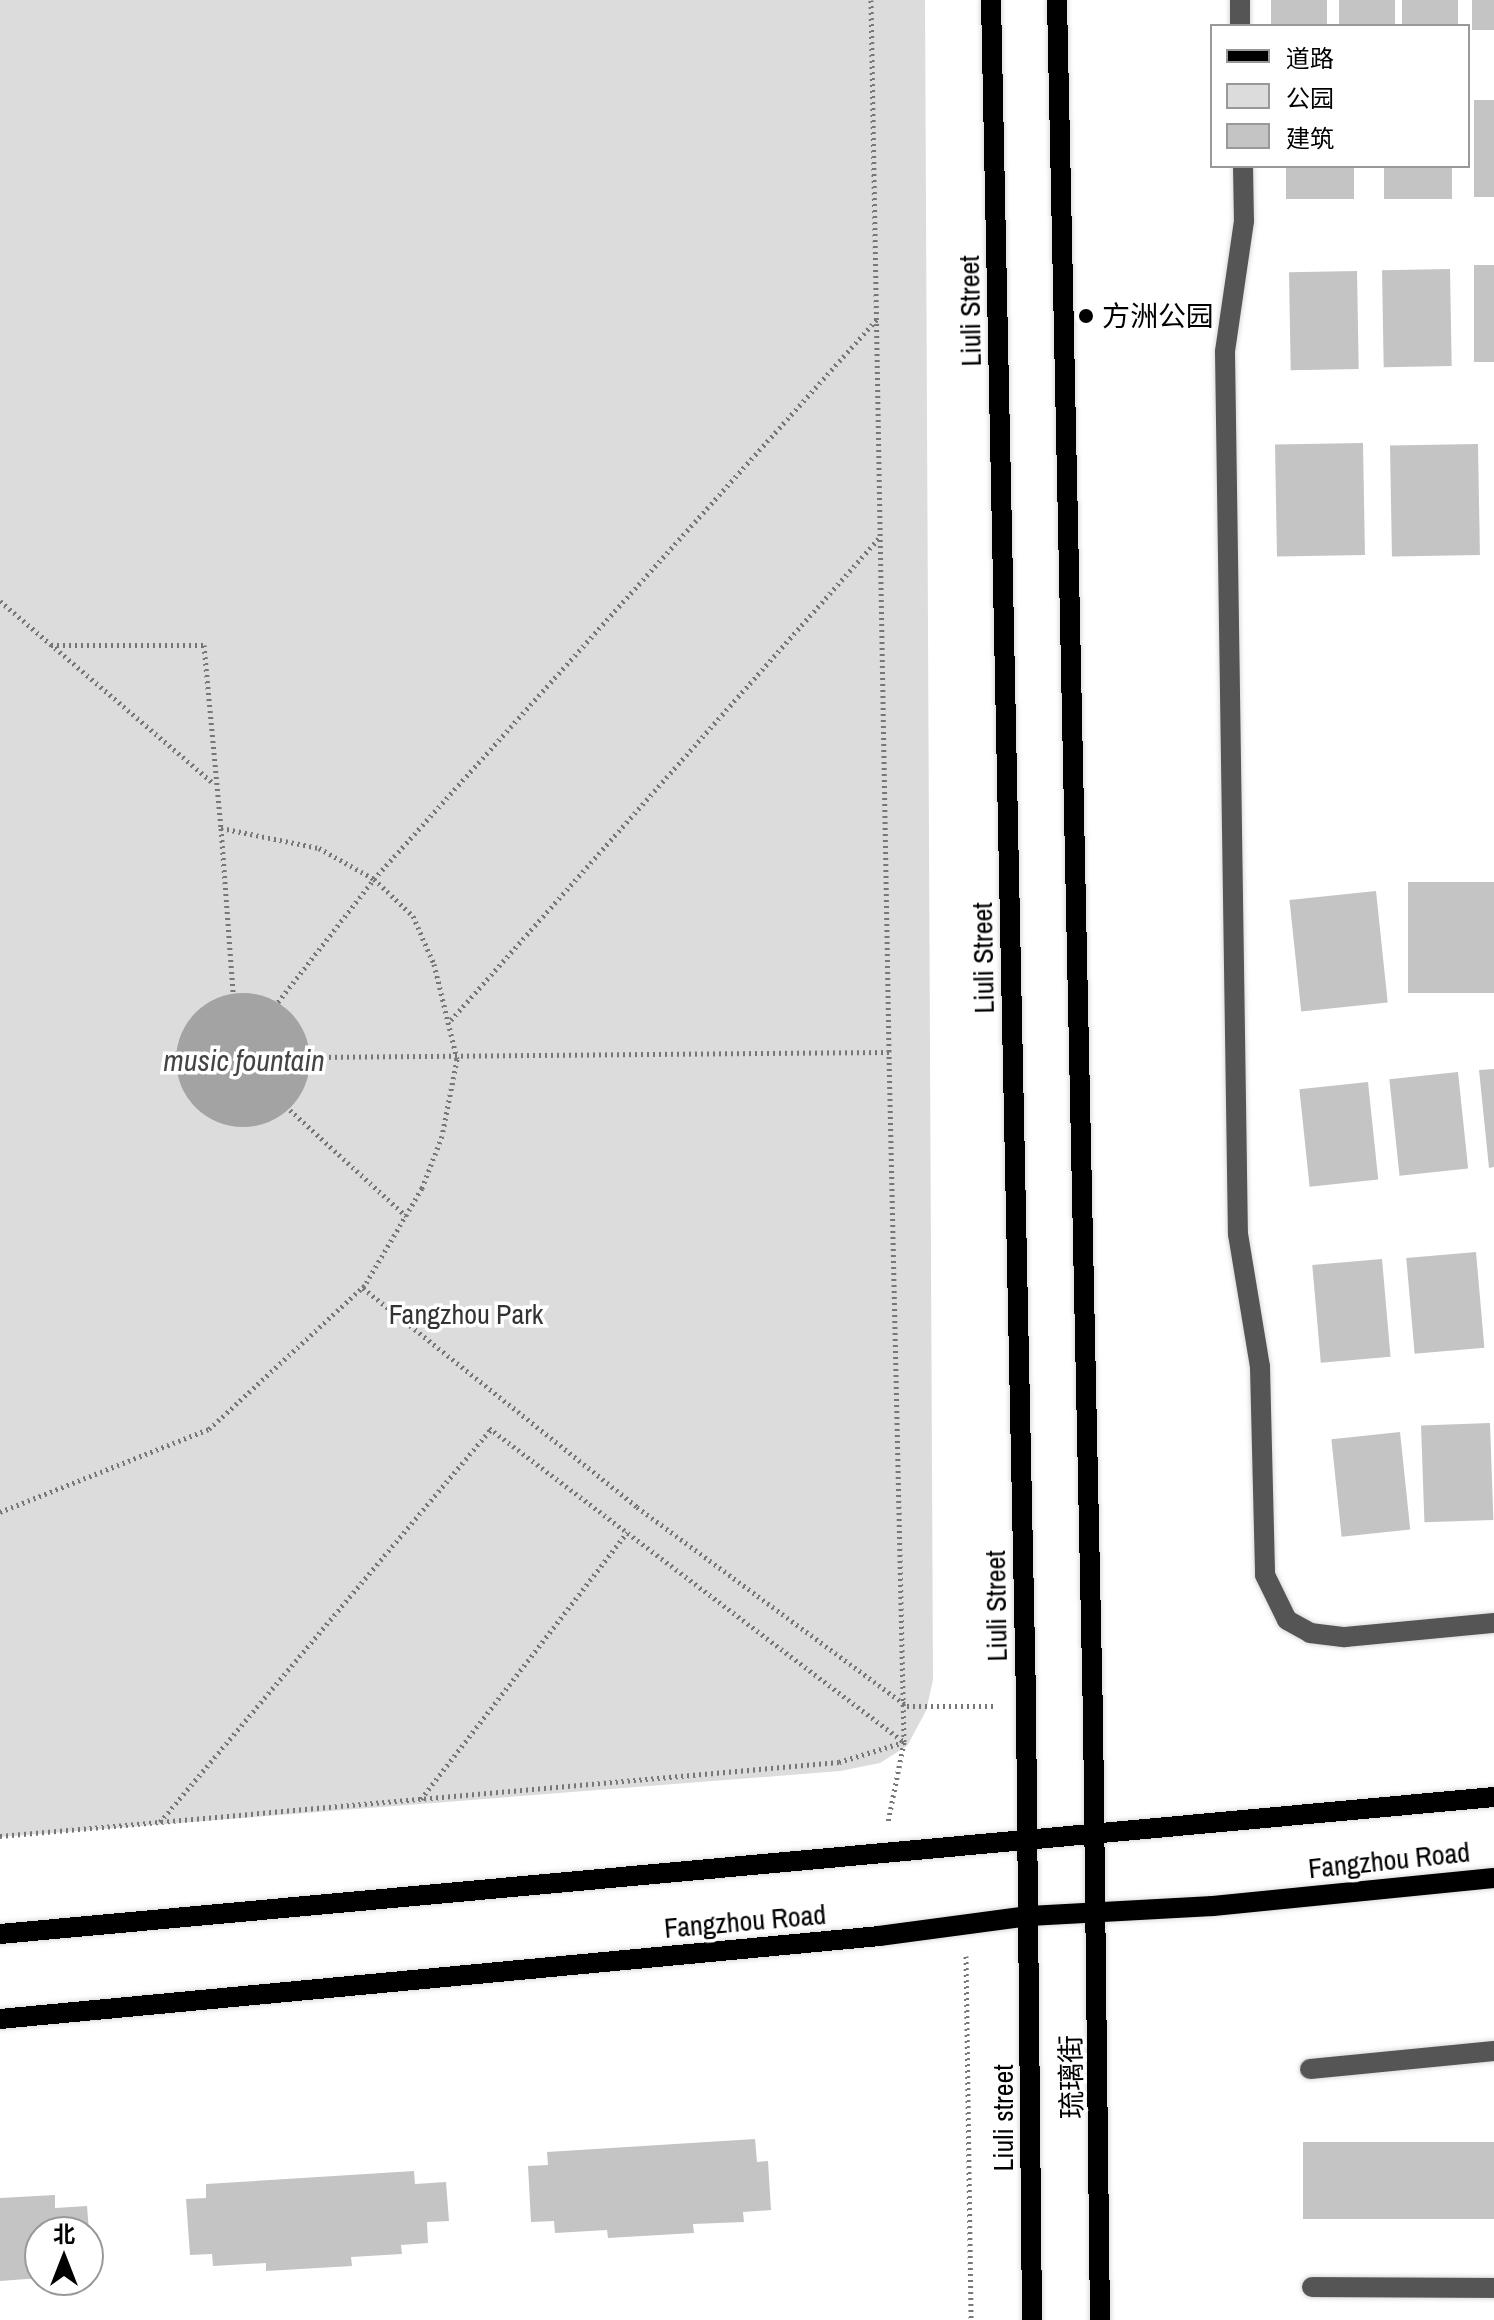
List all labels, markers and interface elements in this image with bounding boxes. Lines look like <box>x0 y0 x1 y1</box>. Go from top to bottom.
legend <box>1210 24 1470 168</box>
text: 道路 <box>1286 42 1334 74</box>
text: 公园 <box>1286 82 1334 114</box>
text: 建筑 <box>1286 122 1334 154</box>
street label: Liuli Street <box>952 255 988 367</box>
place label: 方洲公园 <box>1102 299 1214 333</box>
marker: 方洲公园 <box>1077 307 1095 325</box>
street label: Liuli Street <box>965 902 1001 1014</box>
water label: music fountain <box>163 1042 325 1078</box>
park label: Fangzhou Park <box>389 1297 543 1331</box>
street label: Liuli Street <box>978 1550 1014 1662</box>
street label: Fangzhou Road <box>1307 1835 1471 1885</box>
street label: Fangzhou Road <box>663 1897 827 1945</box>
street label: 琉璃街 <box>1053 2035 1089 2119</box>
street label: Liuli street <box>986 2064 1020 2172</box>
north arrow <box>24 2216 104 2296</box>
text: 北 <box>53 2219 75 2249</box>

